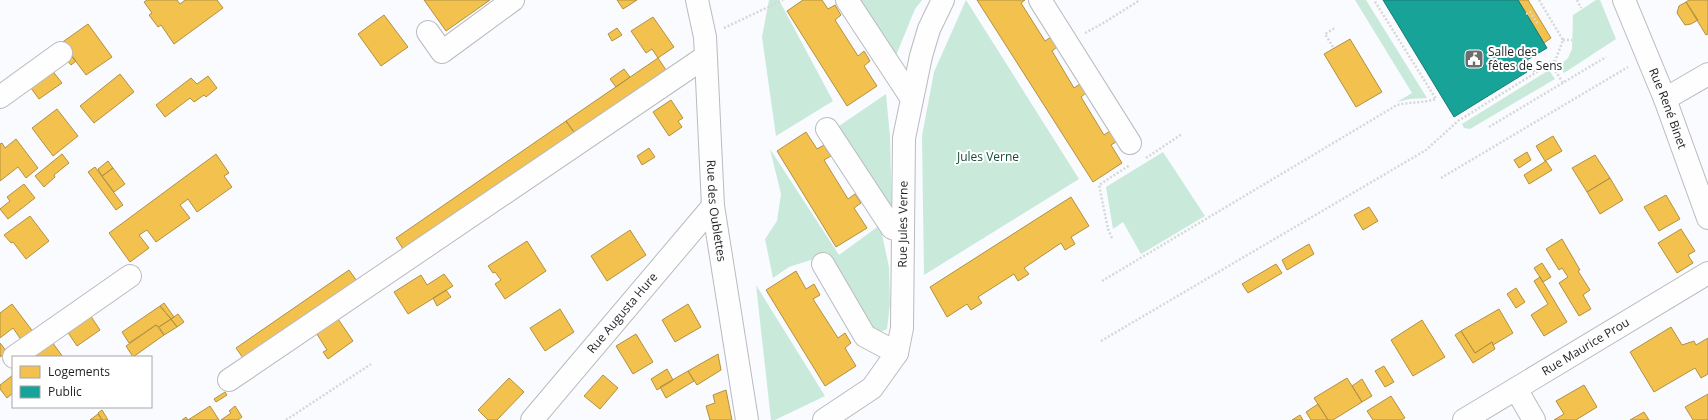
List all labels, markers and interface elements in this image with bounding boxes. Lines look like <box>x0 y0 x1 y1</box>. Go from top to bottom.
place label: Salle des fêtes de Sens <box>1488 43 1563 74</box>
public building icon: Salle des fêtes de Sens <box>1463 48 1485 70</box>
street label: Rue René Binet <box>1645 65 1691 151</box>
park label: Jules Verne <box>956 148 1019 165</box>
street label: Rue des Oublettes <box>703 159 731 263</box>
street label: Rue Jules Verne <box>894 180 912 268</box>
street label: Rue Augusta Hure <box>583 268 661 357</box>
street label: Rue Maurice Prou <box>1538 313 1632 379</box>
legend <box>12 356 152 408</box>
text: Logements <box>48 363 110 380</box>
text: Public <box>48 383 82 400</box>

